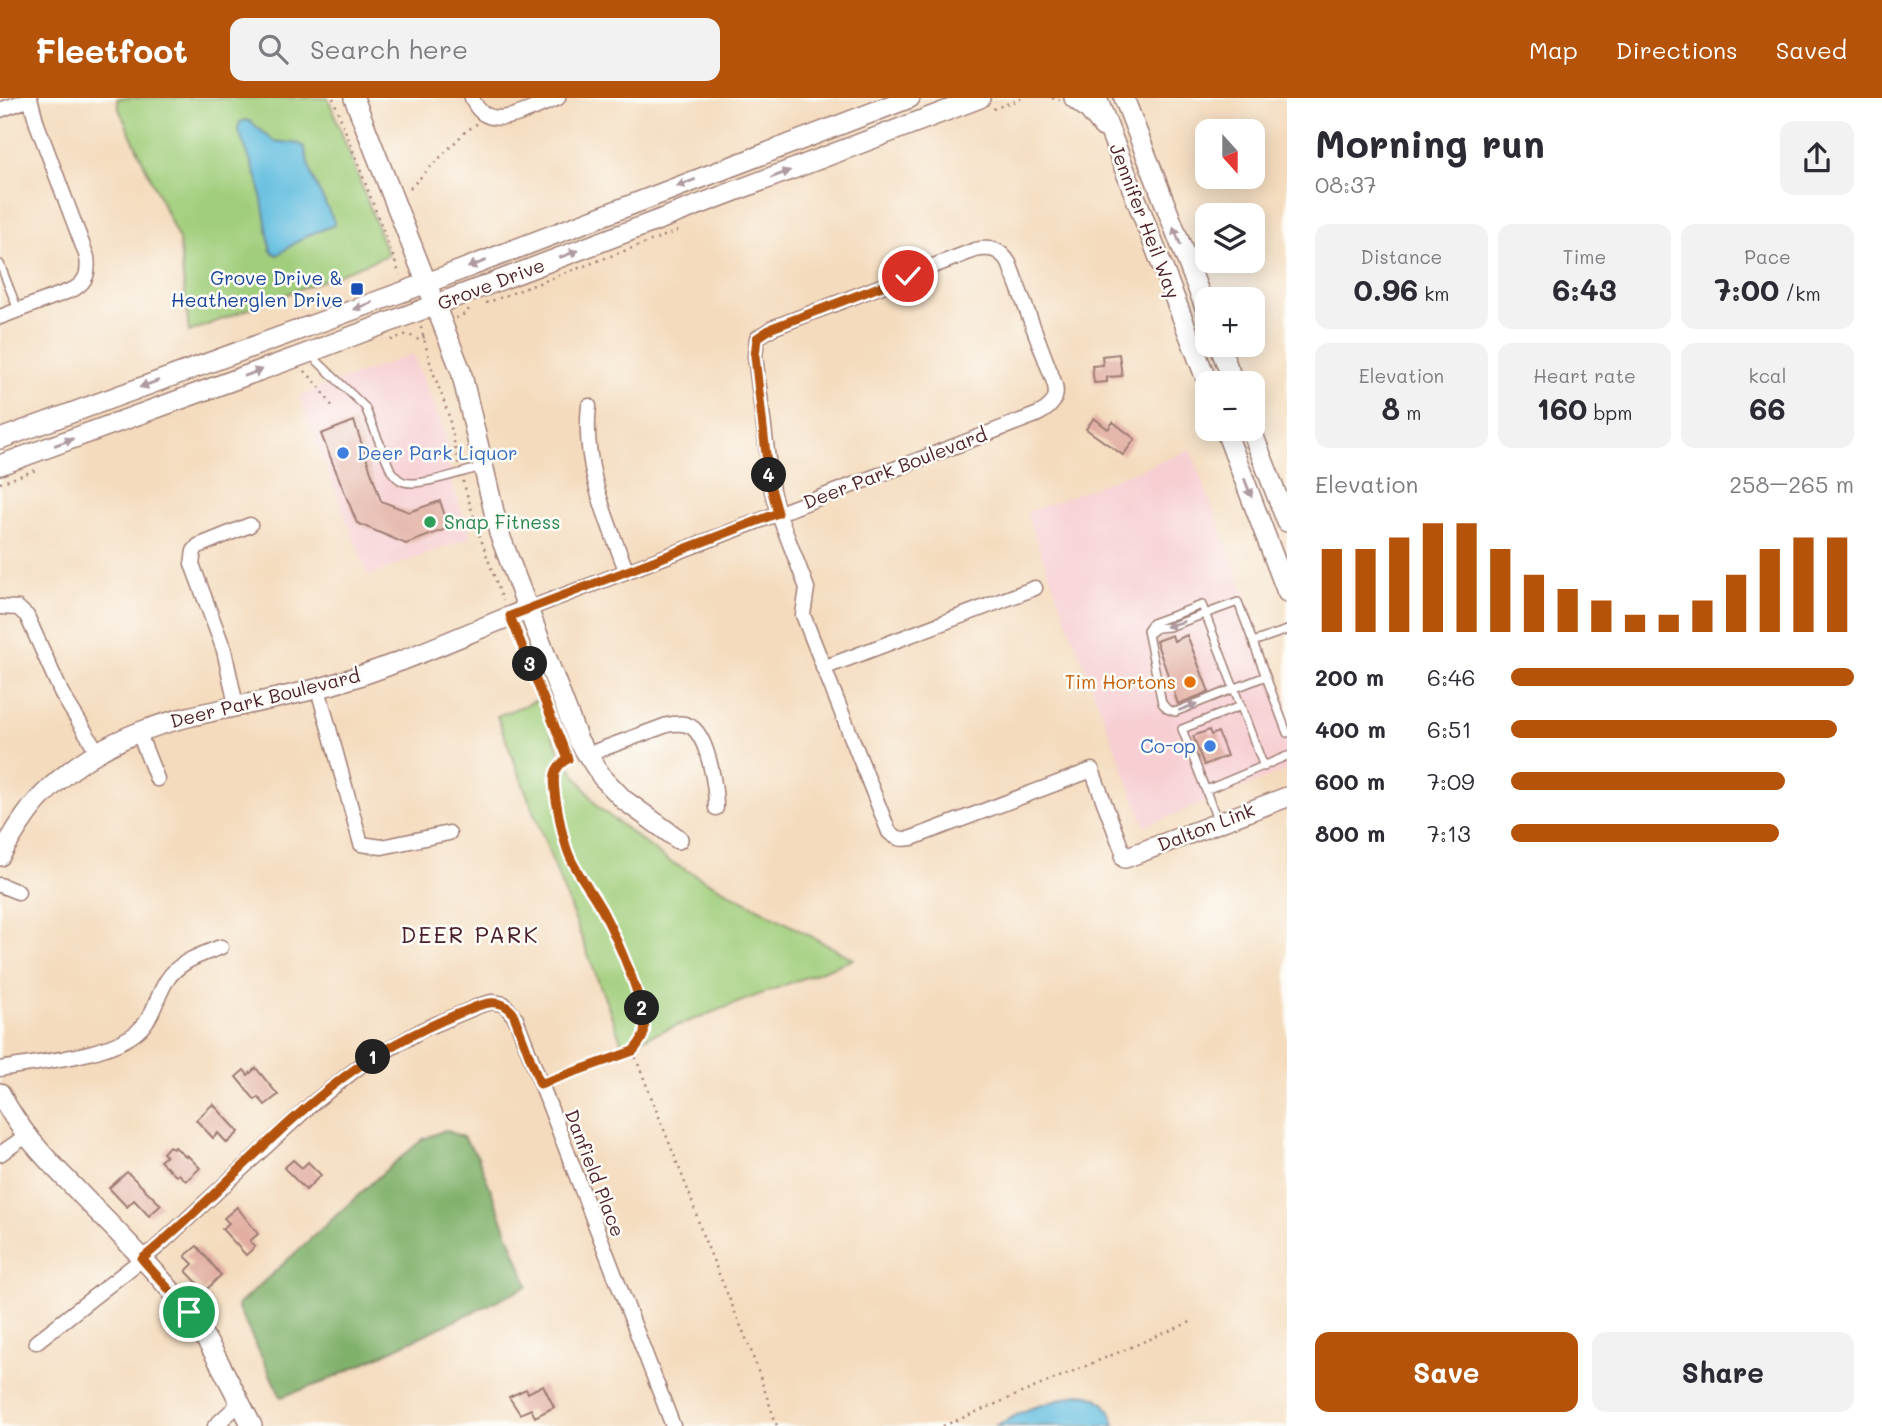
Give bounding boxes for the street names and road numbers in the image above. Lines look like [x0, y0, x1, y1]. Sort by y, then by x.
street label: Jennifer Heil Way [1104, 140, 1187, 302]
street label: Grove Drive [434, 252, 548, 315]
street label: Deer Park Boulevard [799, 421, 990, 514]
street label: Deer Park Boulevard [167, 662, 362, 733]
street label: Dalton Link [1154, 797, 1258, 857]
street label: Danfield Place [560, 1106, 631, 1240]

